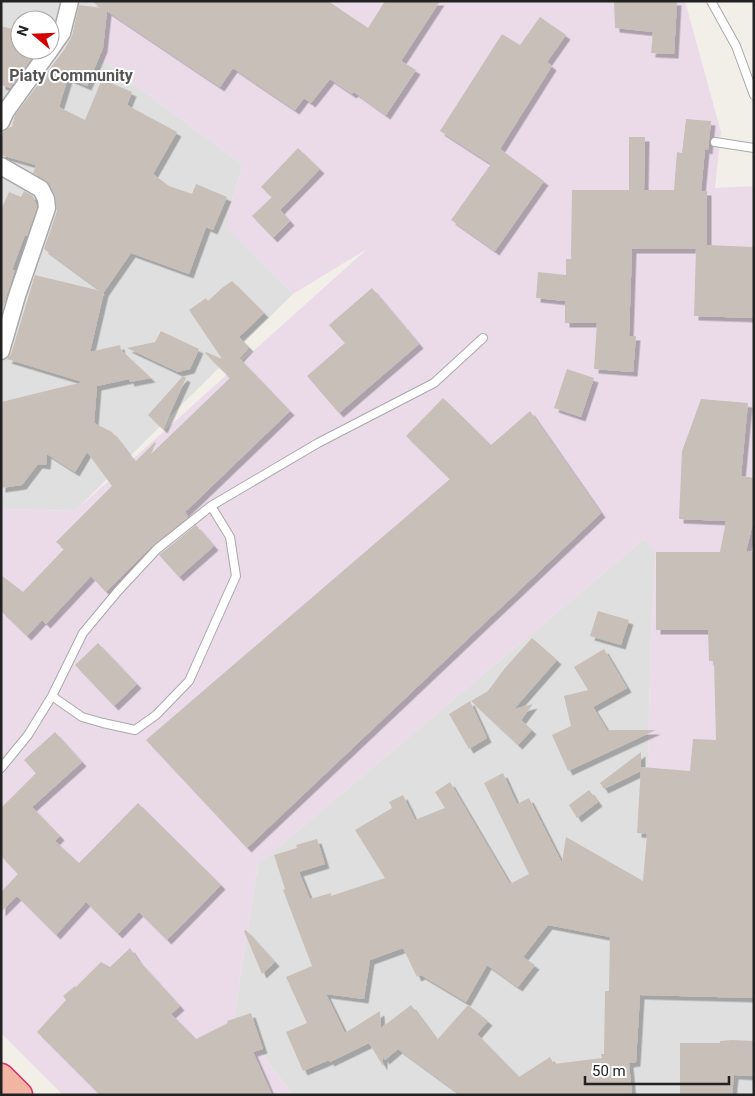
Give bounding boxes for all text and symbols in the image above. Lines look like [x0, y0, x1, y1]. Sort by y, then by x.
north arrow [10, 10, 60, 60]
text: N [14, 23, 32, 38]
district label: Piaty Community [9, 66, 134, 85]
scale bar [585, 1054, 729, 1086]
text: 50 m [592, 1062, 626, 1080]

